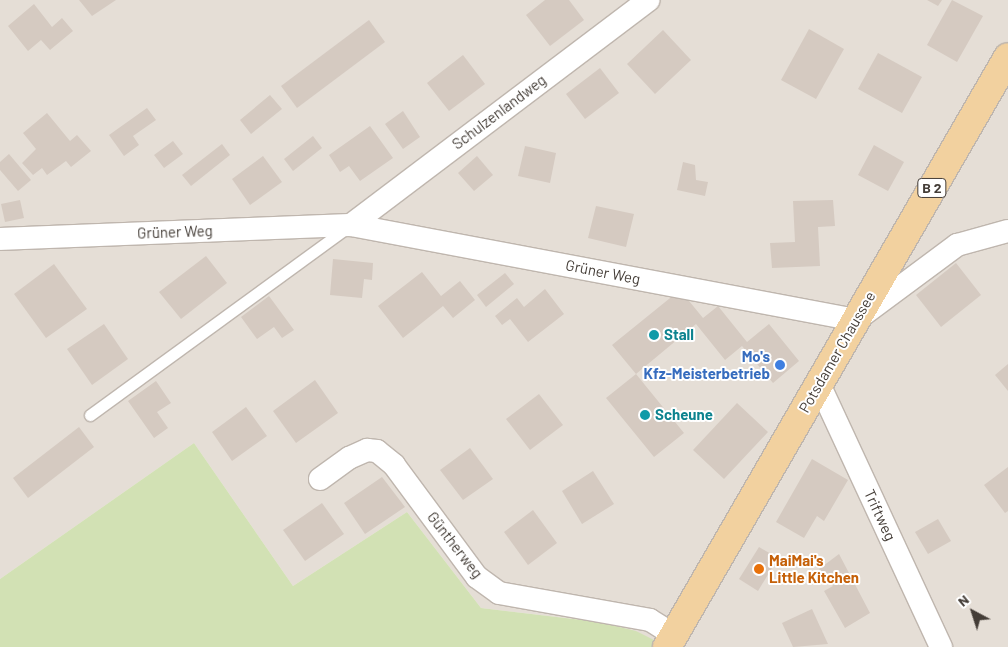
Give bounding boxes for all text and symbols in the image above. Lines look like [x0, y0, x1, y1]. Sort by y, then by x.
street label: Schulzenlandweg [449, 71, 549, 153]
road number: B 2 [917, 177, 947, 200]
street label: Grüner Weg [137, 222, 213, 242]
street label: Grüner Weg [564, 256, 642, 288]
street label: Potsdamer Chaussee [795, 288, 879, 416]
place label: Stall [664, 326, 694, 344]
marker: Stall [648, 329, 660, 341]
place label: Mo's Kfz-Meisterbetrieb [644, 347, 770, 382]
marker: Mo's Kfz-Meisterbetrieb [774, 359, 786, 371]
place label: Scheune [655, 406, 713, 424]
marker: Scheune [639, 409, 651, 421]
street label: Triftweg [860, 487, 900, 543]
street label: Güntherweg [424, 508, 486, 582]
place label: MaiMai's Little Kitchen [769, 551, 859, 586]
marker: MaiMai's Little Kitchen [753, 563, 765, 575]
north arrow [948, 587, 998, 637]
text: N [954, 591, 972, 610]

